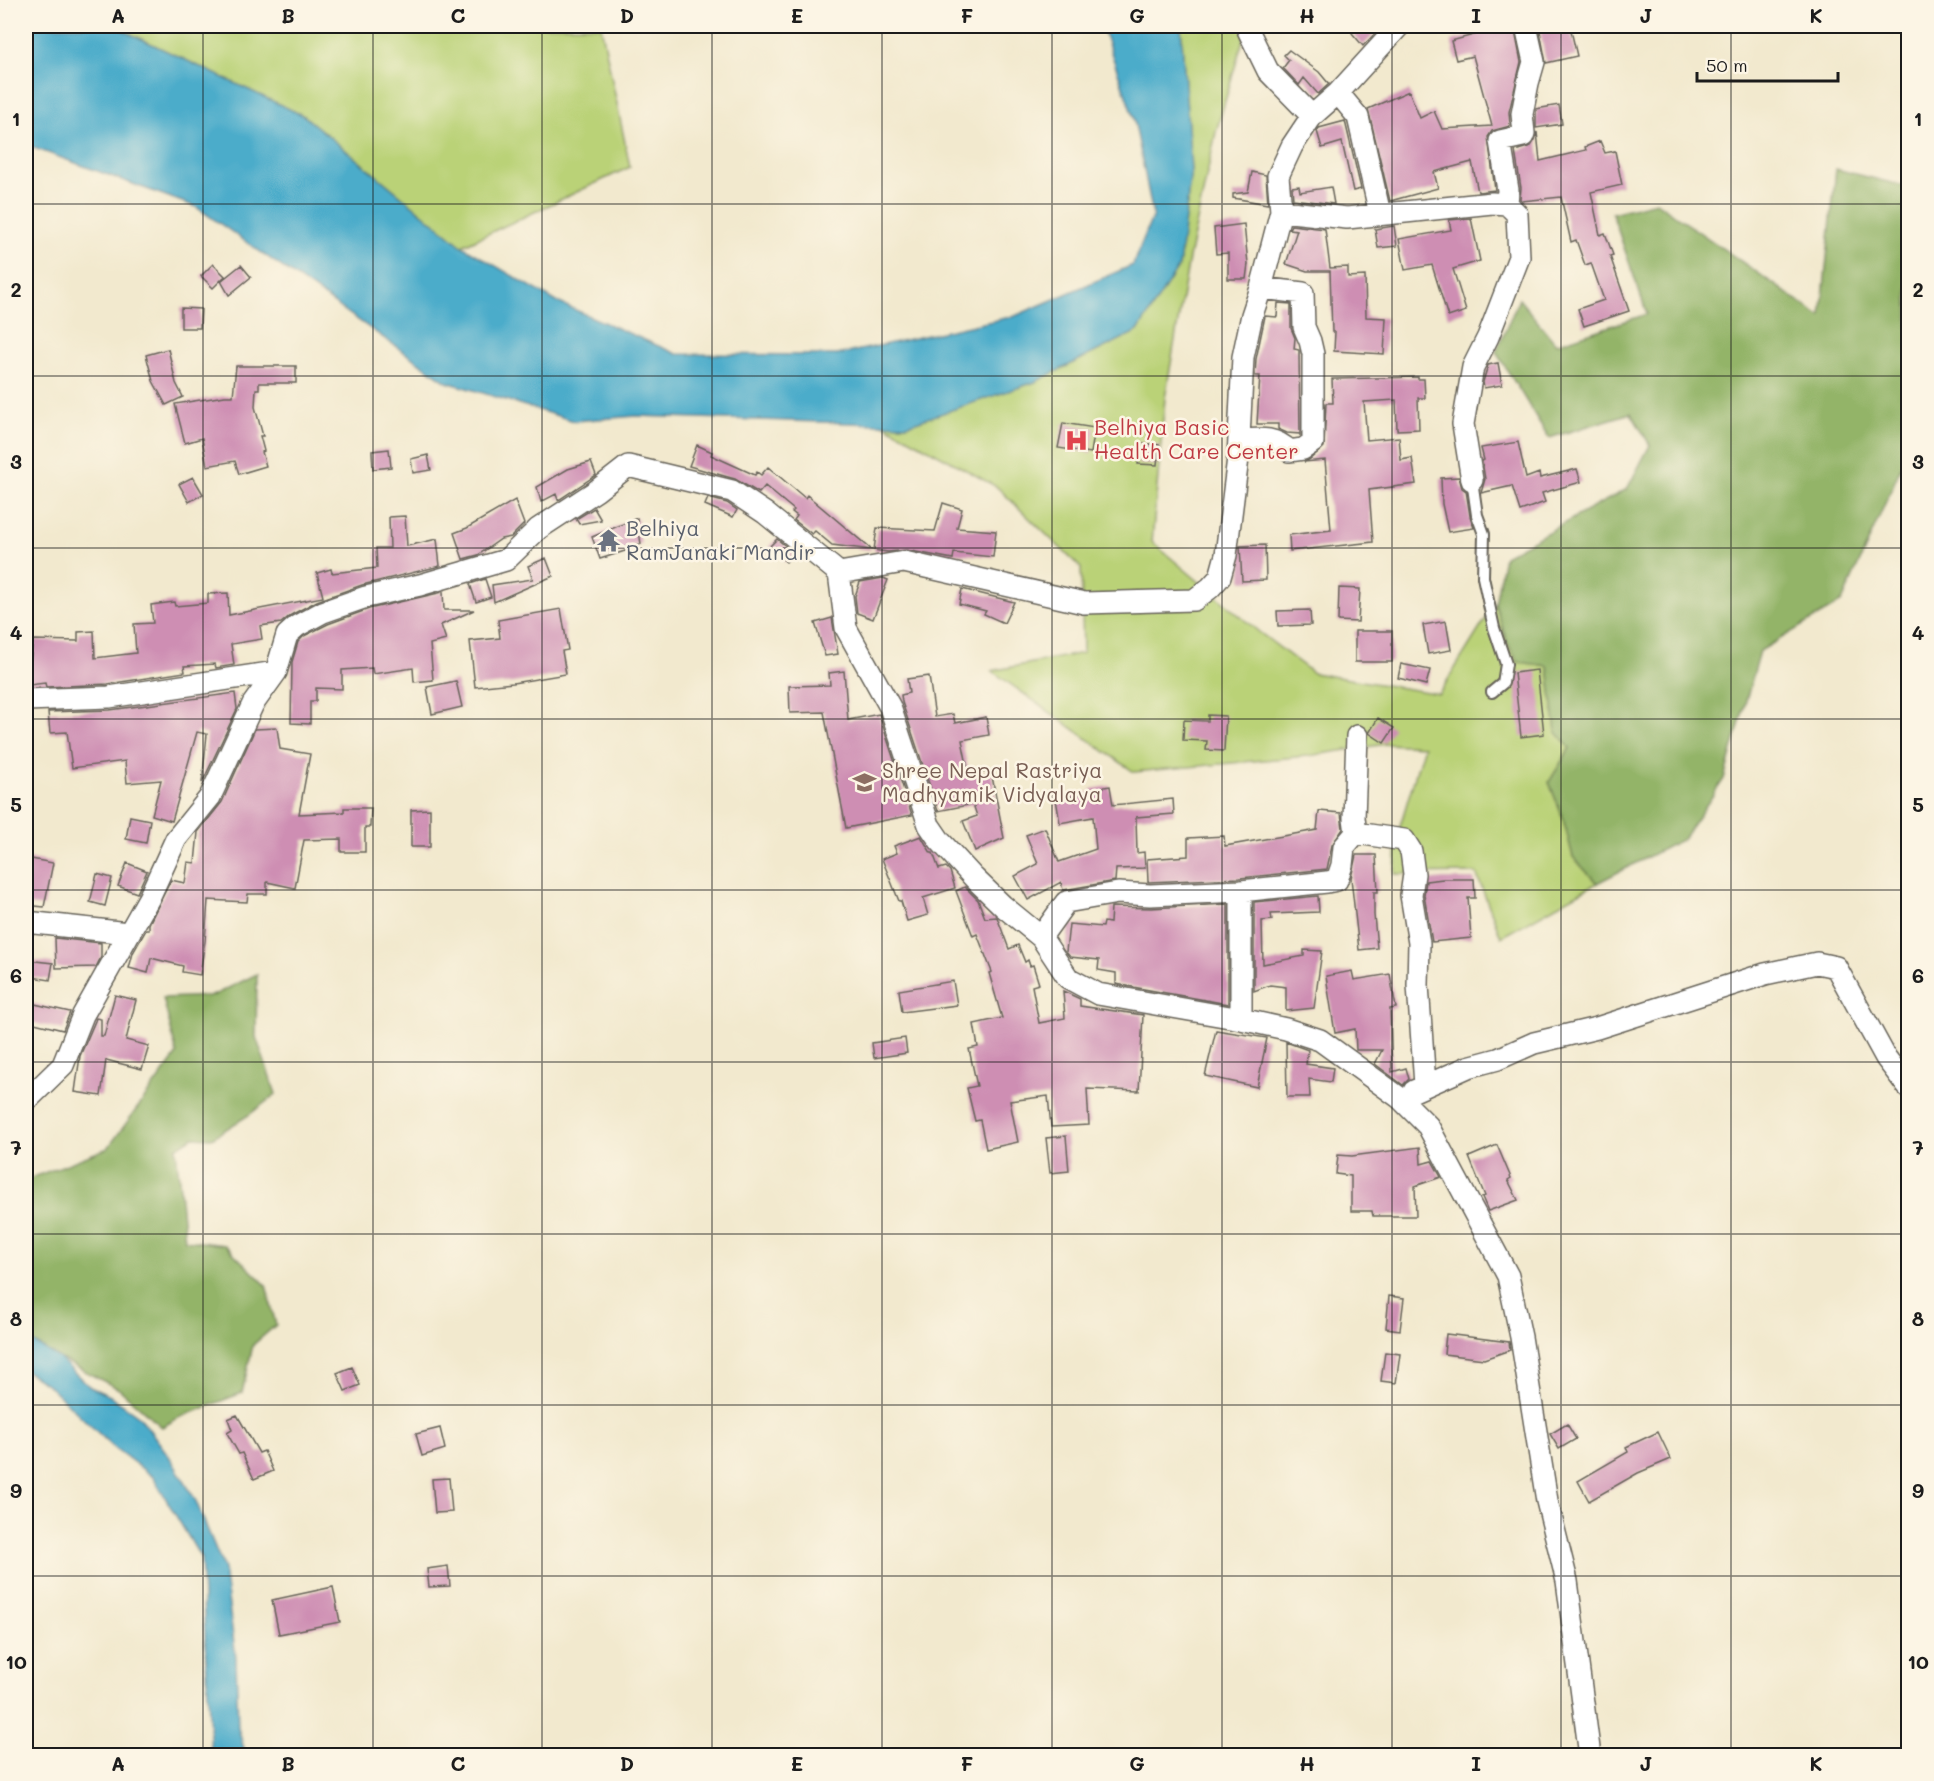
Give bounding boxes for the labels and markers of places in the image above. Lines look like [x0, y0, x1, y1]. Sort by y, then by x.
place label: Belhiya Basic Health Care Center [1094, 413, 1299, 464]
hospital icon: Belhiya Basic Health Care Center [1063, 427, 1089, 453]
place label: Belhiya RamJanaki Mandir [626, 514, 815, 565]
temple icon: Belhiya RamJanaki Mandir [595, 528, 621, 554]
place label: Shree Nepal Rastriya Madhyamik Vidyalaya [882, 756, 1102, 807]
school or university icon: Shree Nepal Rastriya Madhyamik Vidyalaya [851, 770, 877, 796]

